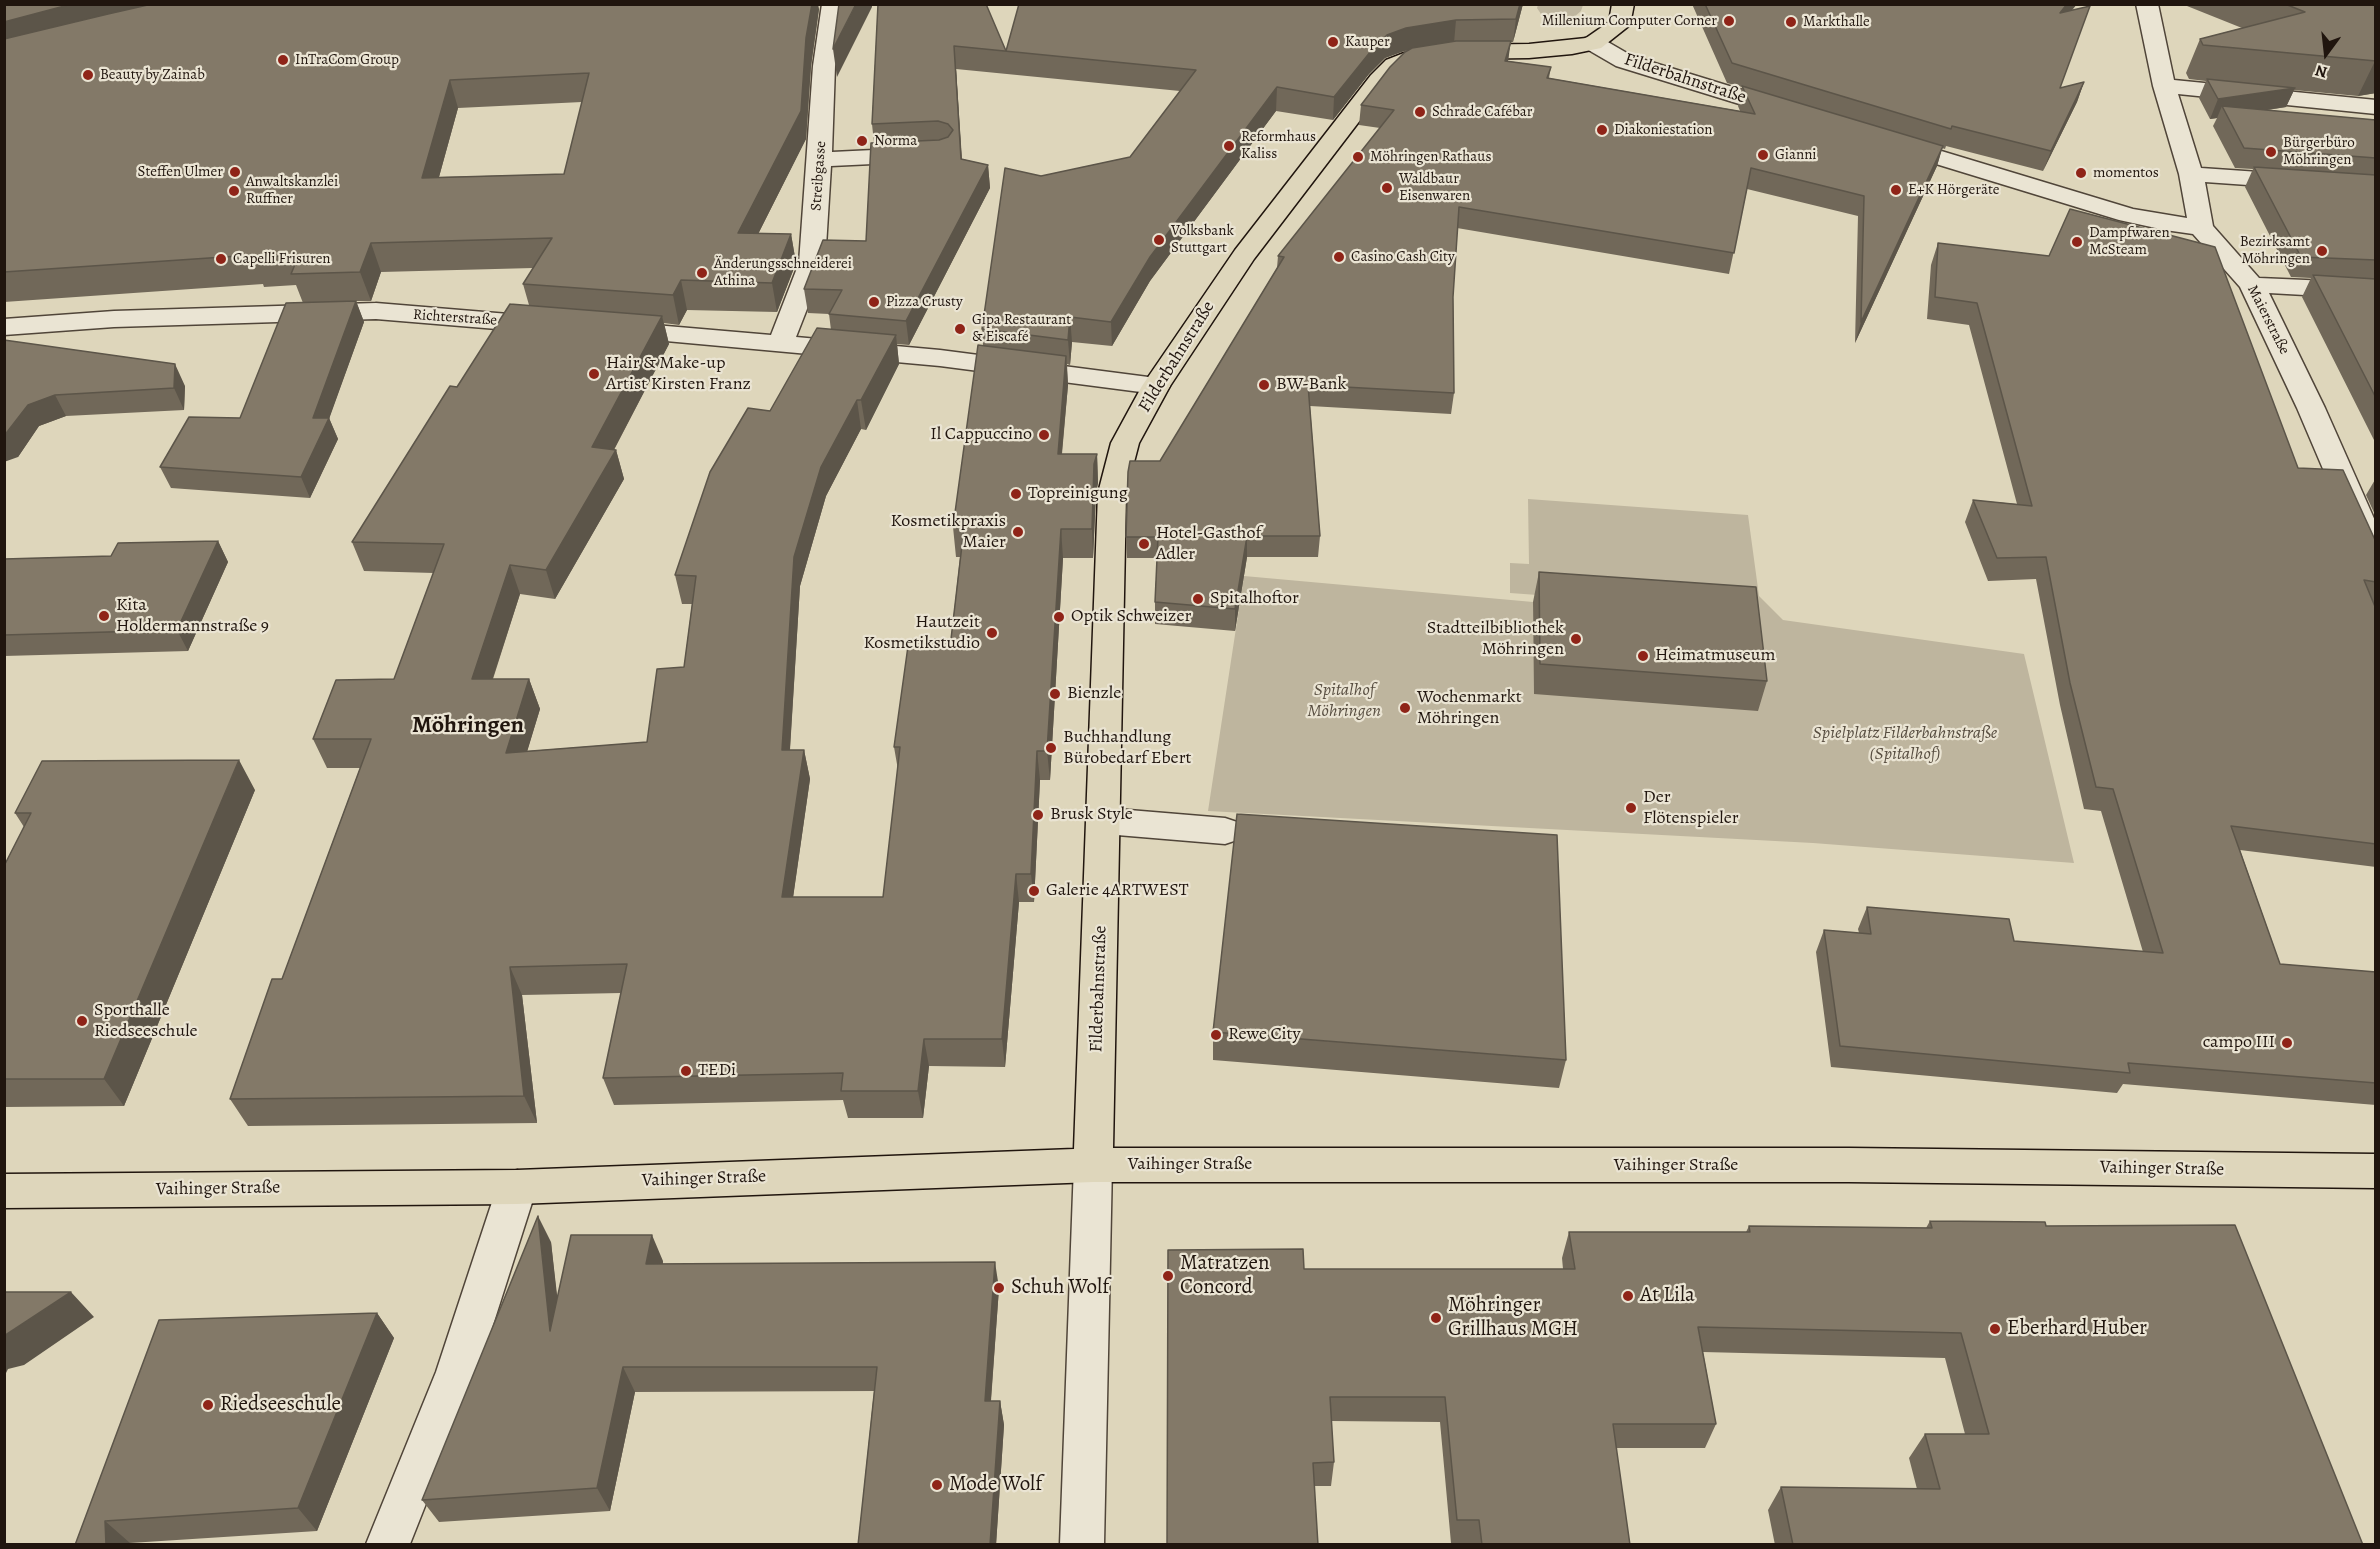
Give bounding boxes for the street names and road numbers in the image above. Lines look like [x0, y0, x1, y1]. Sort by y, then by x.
street label: Filderbahnstraße [1621, 49, 1749, 109]
street label: Streibgasse [808, 140, 830, 212]
street label: Maierstraße [2243, 282, 2293, 358]
street label: Filderbahnstraße [1134, 297, 1220, 417]
street label: Richterstraße [412, 306, 498, 330]
street label: Filderbahnstraße [1086, 925, 1112, 1053]
street label: Vaihinger Straße [1128, 1154, 1252, 1176]
street label: Vaihinger Straße [1614, 1155, 1738, 1177]
street label: Vaihinger Straße [2100, 1157, 2224, 1181]
street label: Vaihinger Straße [641, 1166, 767, 1192]
street label: Vaihinger Straße [156, 1177, 280, 1201]

